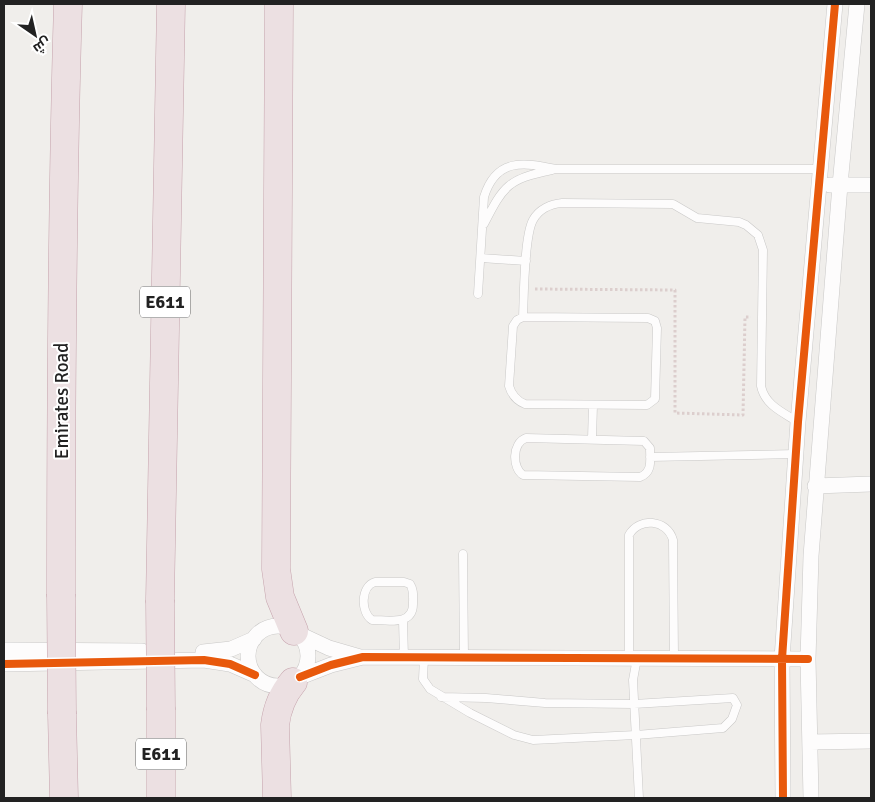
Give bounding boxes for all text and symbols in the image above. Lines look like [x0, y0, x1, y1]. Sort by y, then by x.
north arrow [10, 10, 60, 60]
text: ش [30, 33, 54, 57]
road number: E611 [140, 286, 190, 318]
street label: Emirates Road [50, 343, 74, 459]
road number: E611 [136, 739, 186, 770]

